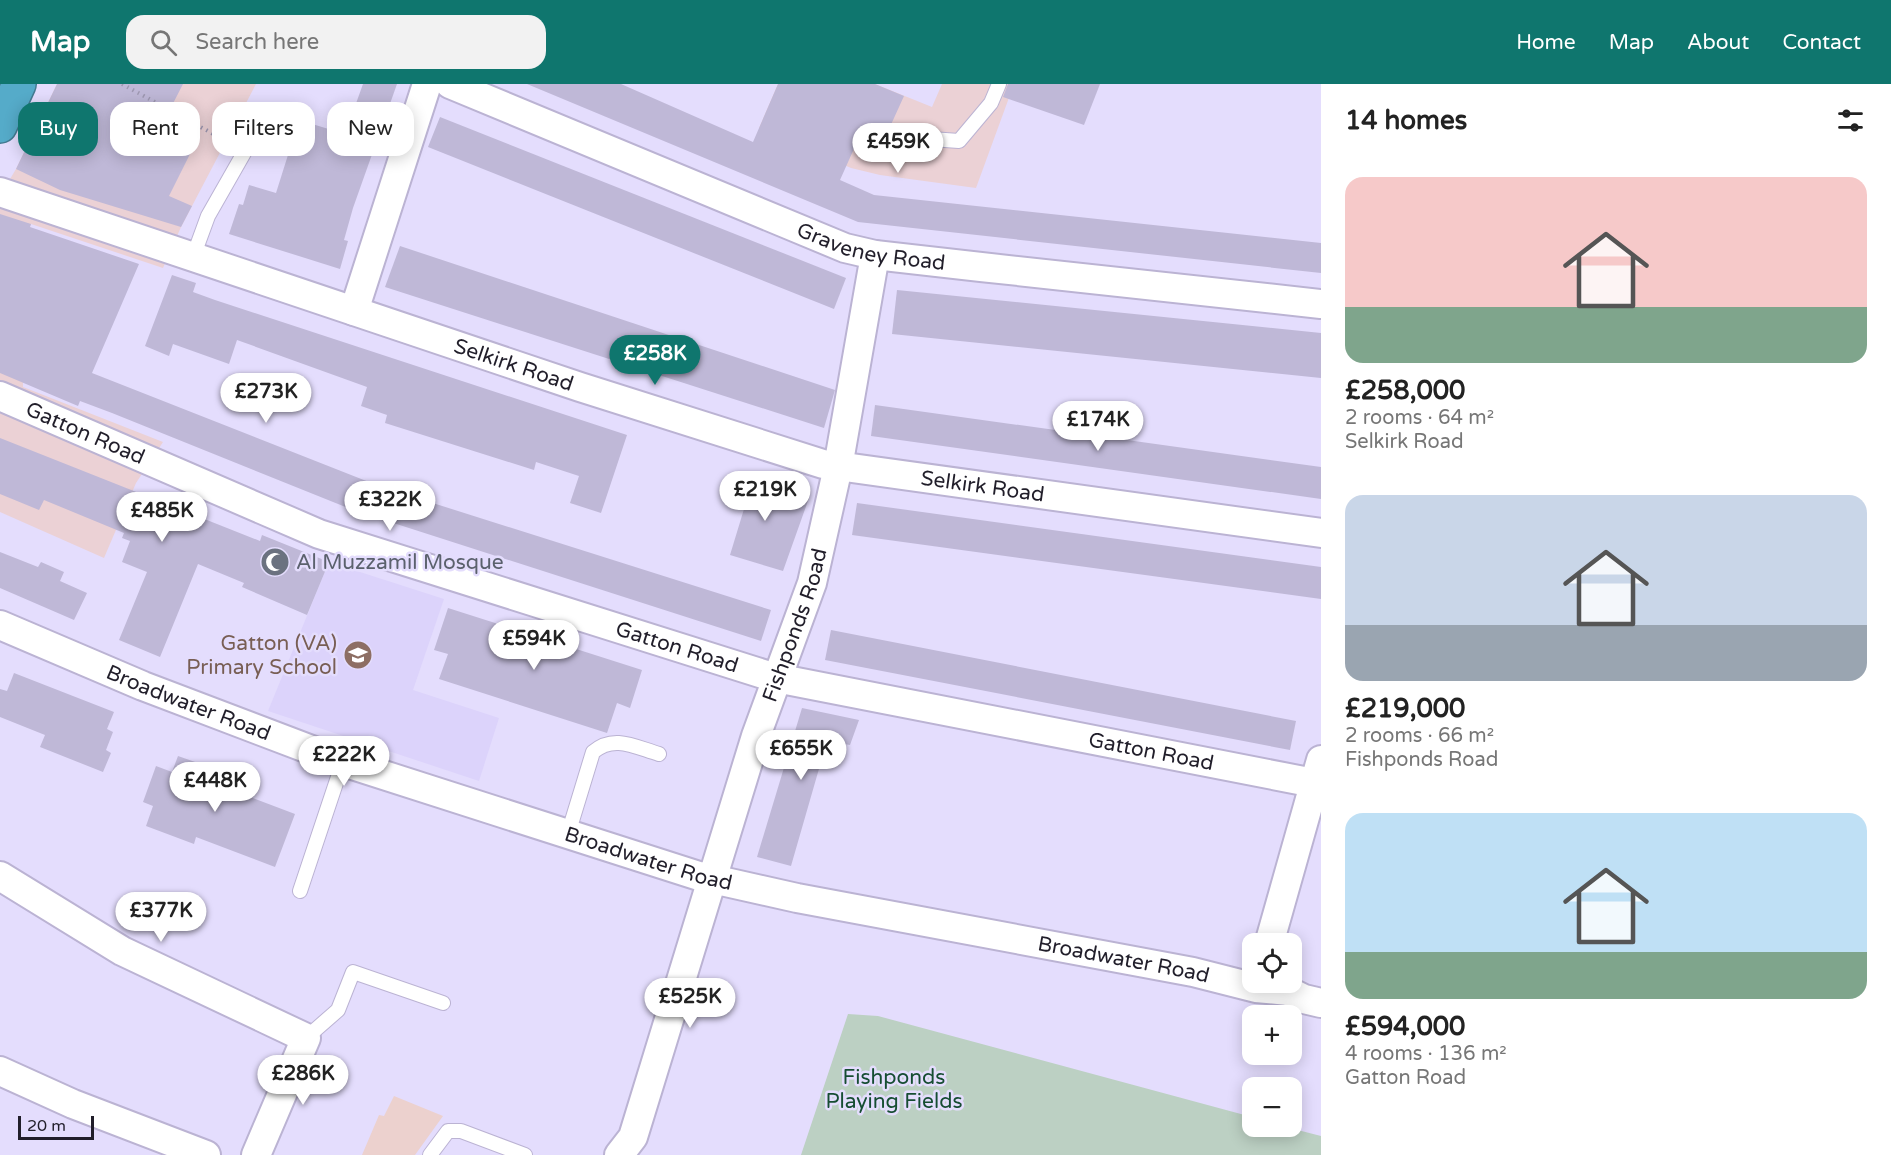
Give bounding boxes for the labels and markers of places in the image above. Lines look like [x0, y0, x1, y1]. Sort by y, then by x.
pin: £459K [856, 123, 940, 174]
pin: £258K [613, 335, 697, 386]
pin: £273K [224, 373, 308, 424]
pin: £174K [1056, 401, 1140, 452]
pin: £219K [723, 471, 807, 522]
pin: £322K [348, 481, 432, 532]
pin: £485K [120, 492, 204, 543]
mosque icon: Al Muzzamil Mosque [259, 546, 291, 578]
place label: Al Muzzamil Mosque [296, 550, 504, 575]
pin: £594K [492, 620, 576, 671]
place label: Gatton (VA) Primary School [186, 631, 337, 680]
school or university icon: Gatton (VA) Primary School [342, 639, 374, 671]
pin: £655K [759, 730, 843, 781]
pin: £222K [302, 736, 386, 787]
pin: £448K [173, 762, 257, 813]
pin: £377K [119, 892, 203, 943]
pin: £525K [648, 978, 732, 1029]
pin: £286K [261, 1055, 345, 1106]

